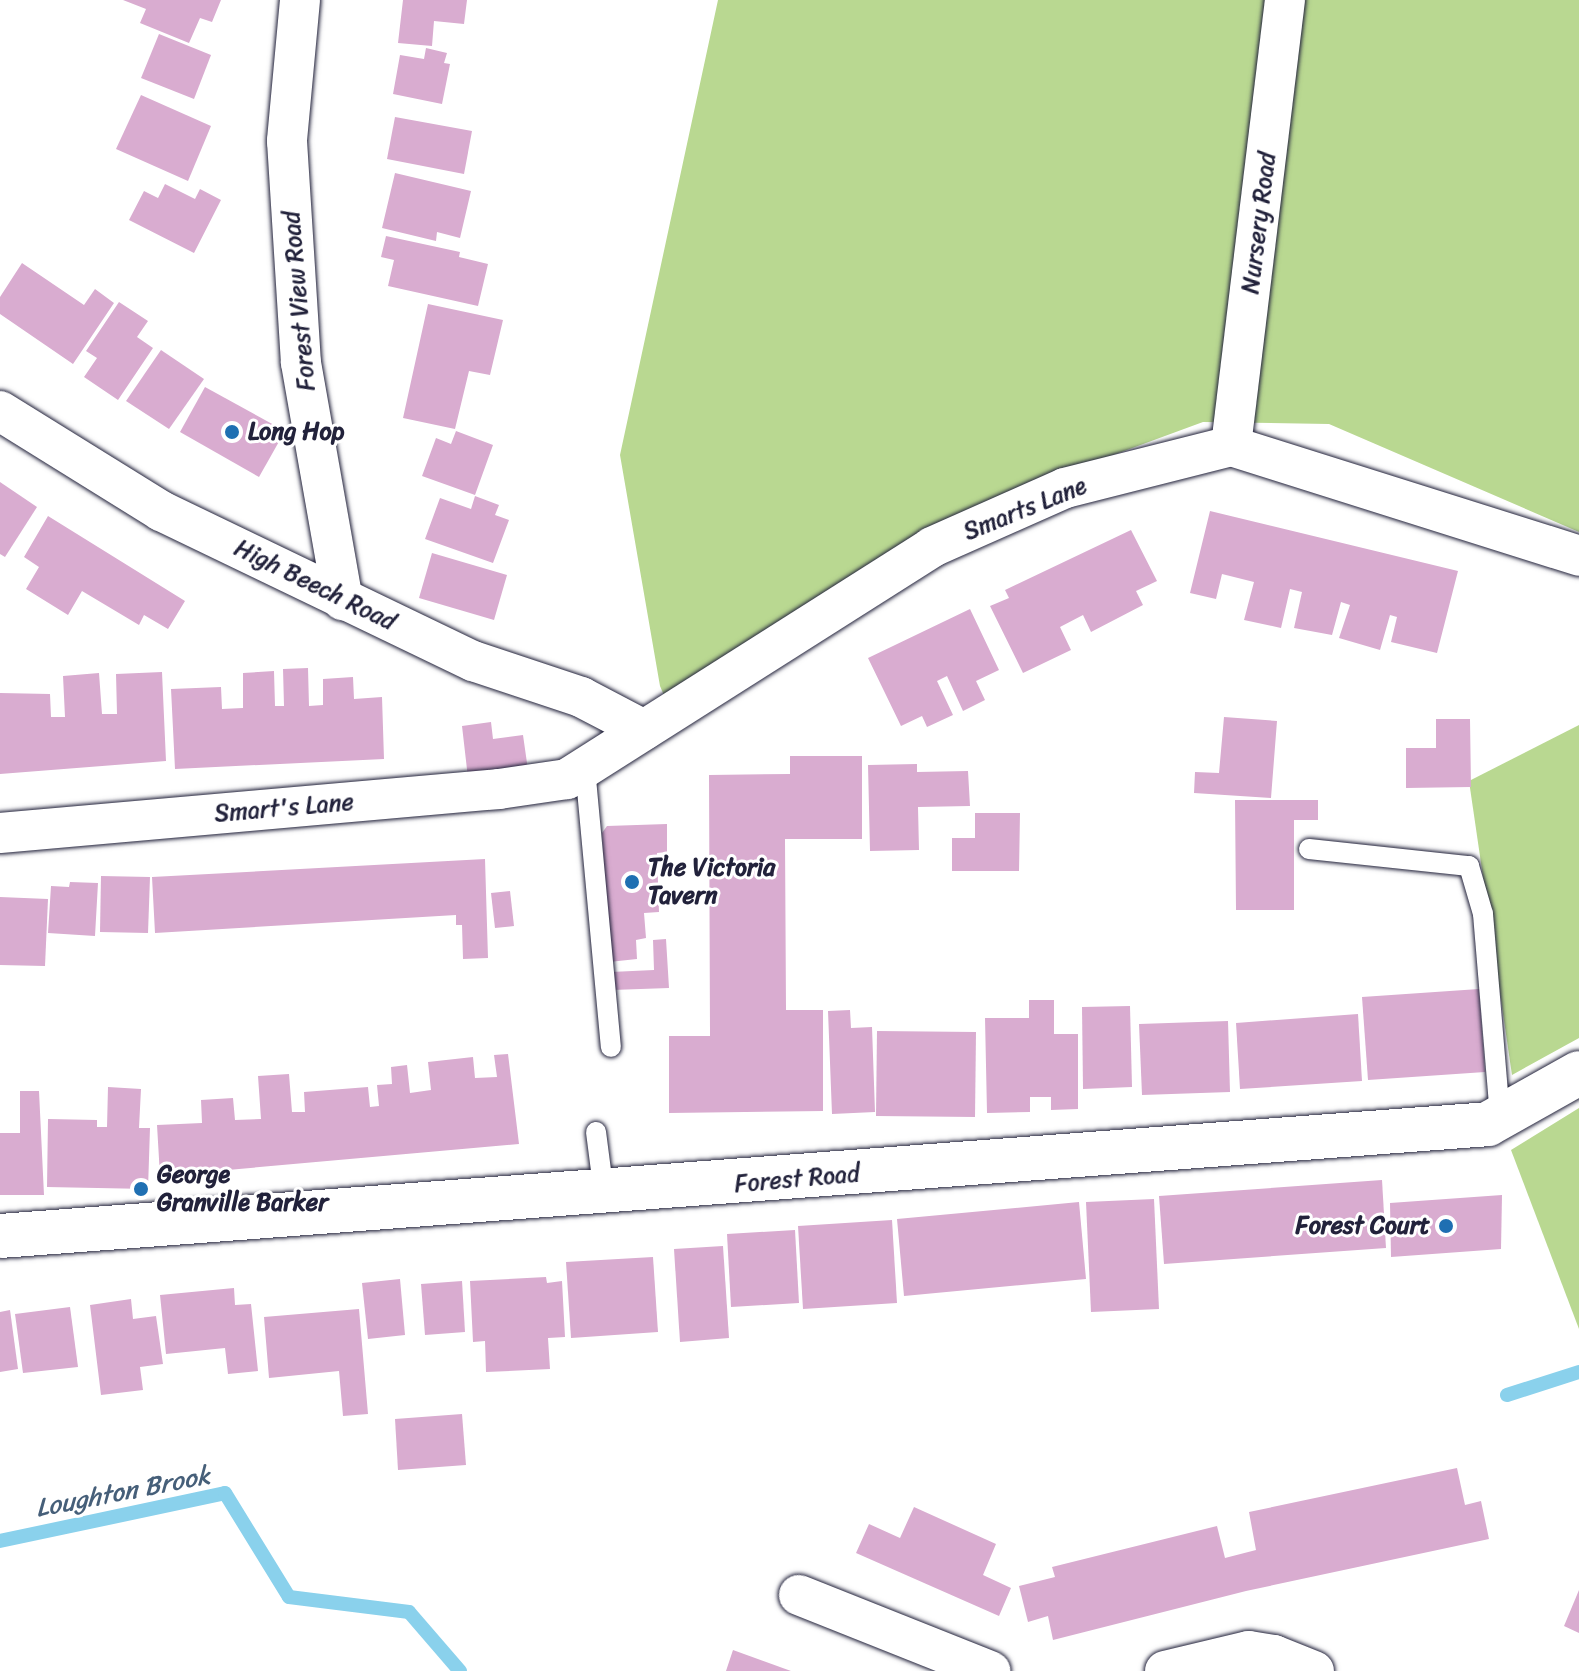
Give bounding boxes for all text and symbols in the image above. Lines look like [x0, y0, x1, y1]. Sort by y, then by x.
street label: Nursery Road [1236, 150, 1282, 296]
street label: Forest View Road [277, 209, 321, 393]
place label: Long Hop [248, 418, 344, 446]
marker: Long Hop [223, 423, 241, 441]
street label: Smarts Lane [959, 471, 1091, 547]
street label: High Beech Road [229, 533, 401, 637]
street label: Smart's Lane [213, 788, 355, 828]
place label: The Victoria Tavern [648, 854, 777, 910]
marker: The Victoria Tavern [623, 873, 641, 891]
street label: Forest Road [733, 1159, 861, 1199]
place label: George Granville Barker [157, 1161, 328, 1217]
marker: George Granville Barker [132, 1180, 150, 1198]
place label: Forest Court [1295, 1212, 1430, 1240]
marker: Forest Court [1437, 1217, 1455, 1235]
water label: Loughton Brook [33, 1460, 213, 1524]

